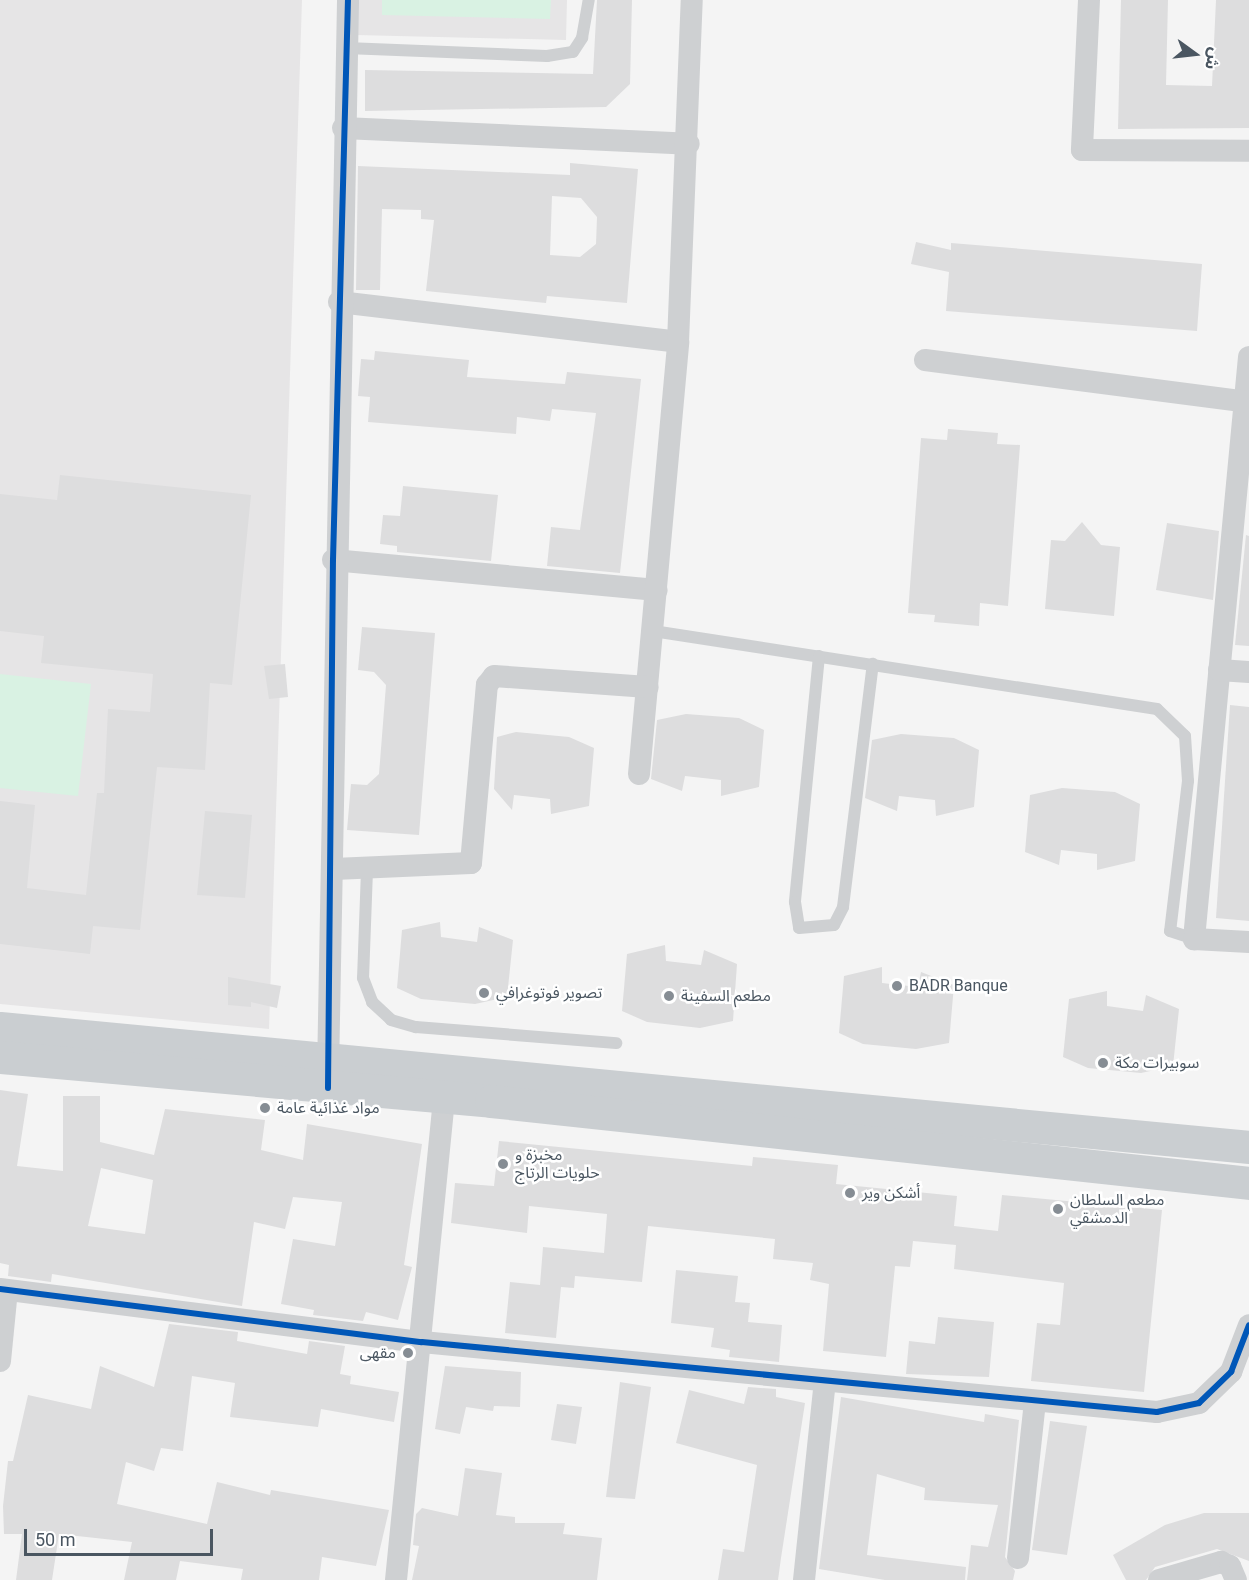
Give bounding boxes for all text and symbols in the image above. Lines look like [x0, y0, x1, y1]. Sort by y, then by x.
north arrow [1165, 24, 1225, 84]
text: ش [1201, 46, 1225, 72]
place label: BADR Banque [909, 976, 1008, 996]
marker: BADR Banque [890, 979, 904, 993]
place label: تصوير فوتوغرافي [496, 983, 602, 1003]
marker: تصوير فوتوغرافي [477, 986, 491, 1000]
place label: مطعم السفينة [681, 986, 771, 1006]
marker: مطعم السفينة [662, 989, 676, 1003]
place label: سوبيرات مكة [1115, 1053, 1199, 1073]
marker: سوبيرات مكة [1096, 1056, 1110, 1070]
place label: مواد غذائية عامة [277, 1098, 380, 1118]
marker: مواد غذائية عامة [258, 1101, 272, 1115]
place label: مخبزة و حلويات الرتاج [515, 1145, 600, 1183]
marker: مخبزة و حلويات الرتاج [496, 1157, 510, 1171]
place label: أشكن وير [862, 1183, 920, 1203]
marker: أشكن وير [843, 1186, 857, 1200]
place label: مطعم السلطان الدمشقي [1070, 1190, 1164, 1228]
marker: مطعم السلطان الدمشقي [1051, 1202, 1065, 1216]
place label: مقهى [360, 1343, 396, 1363]
marker: مقهى [401, 1346, 415, 1360]
scale bar [27, 1517, 216, 1555]
text: 50 m [35, 1529, 75, 1550]

